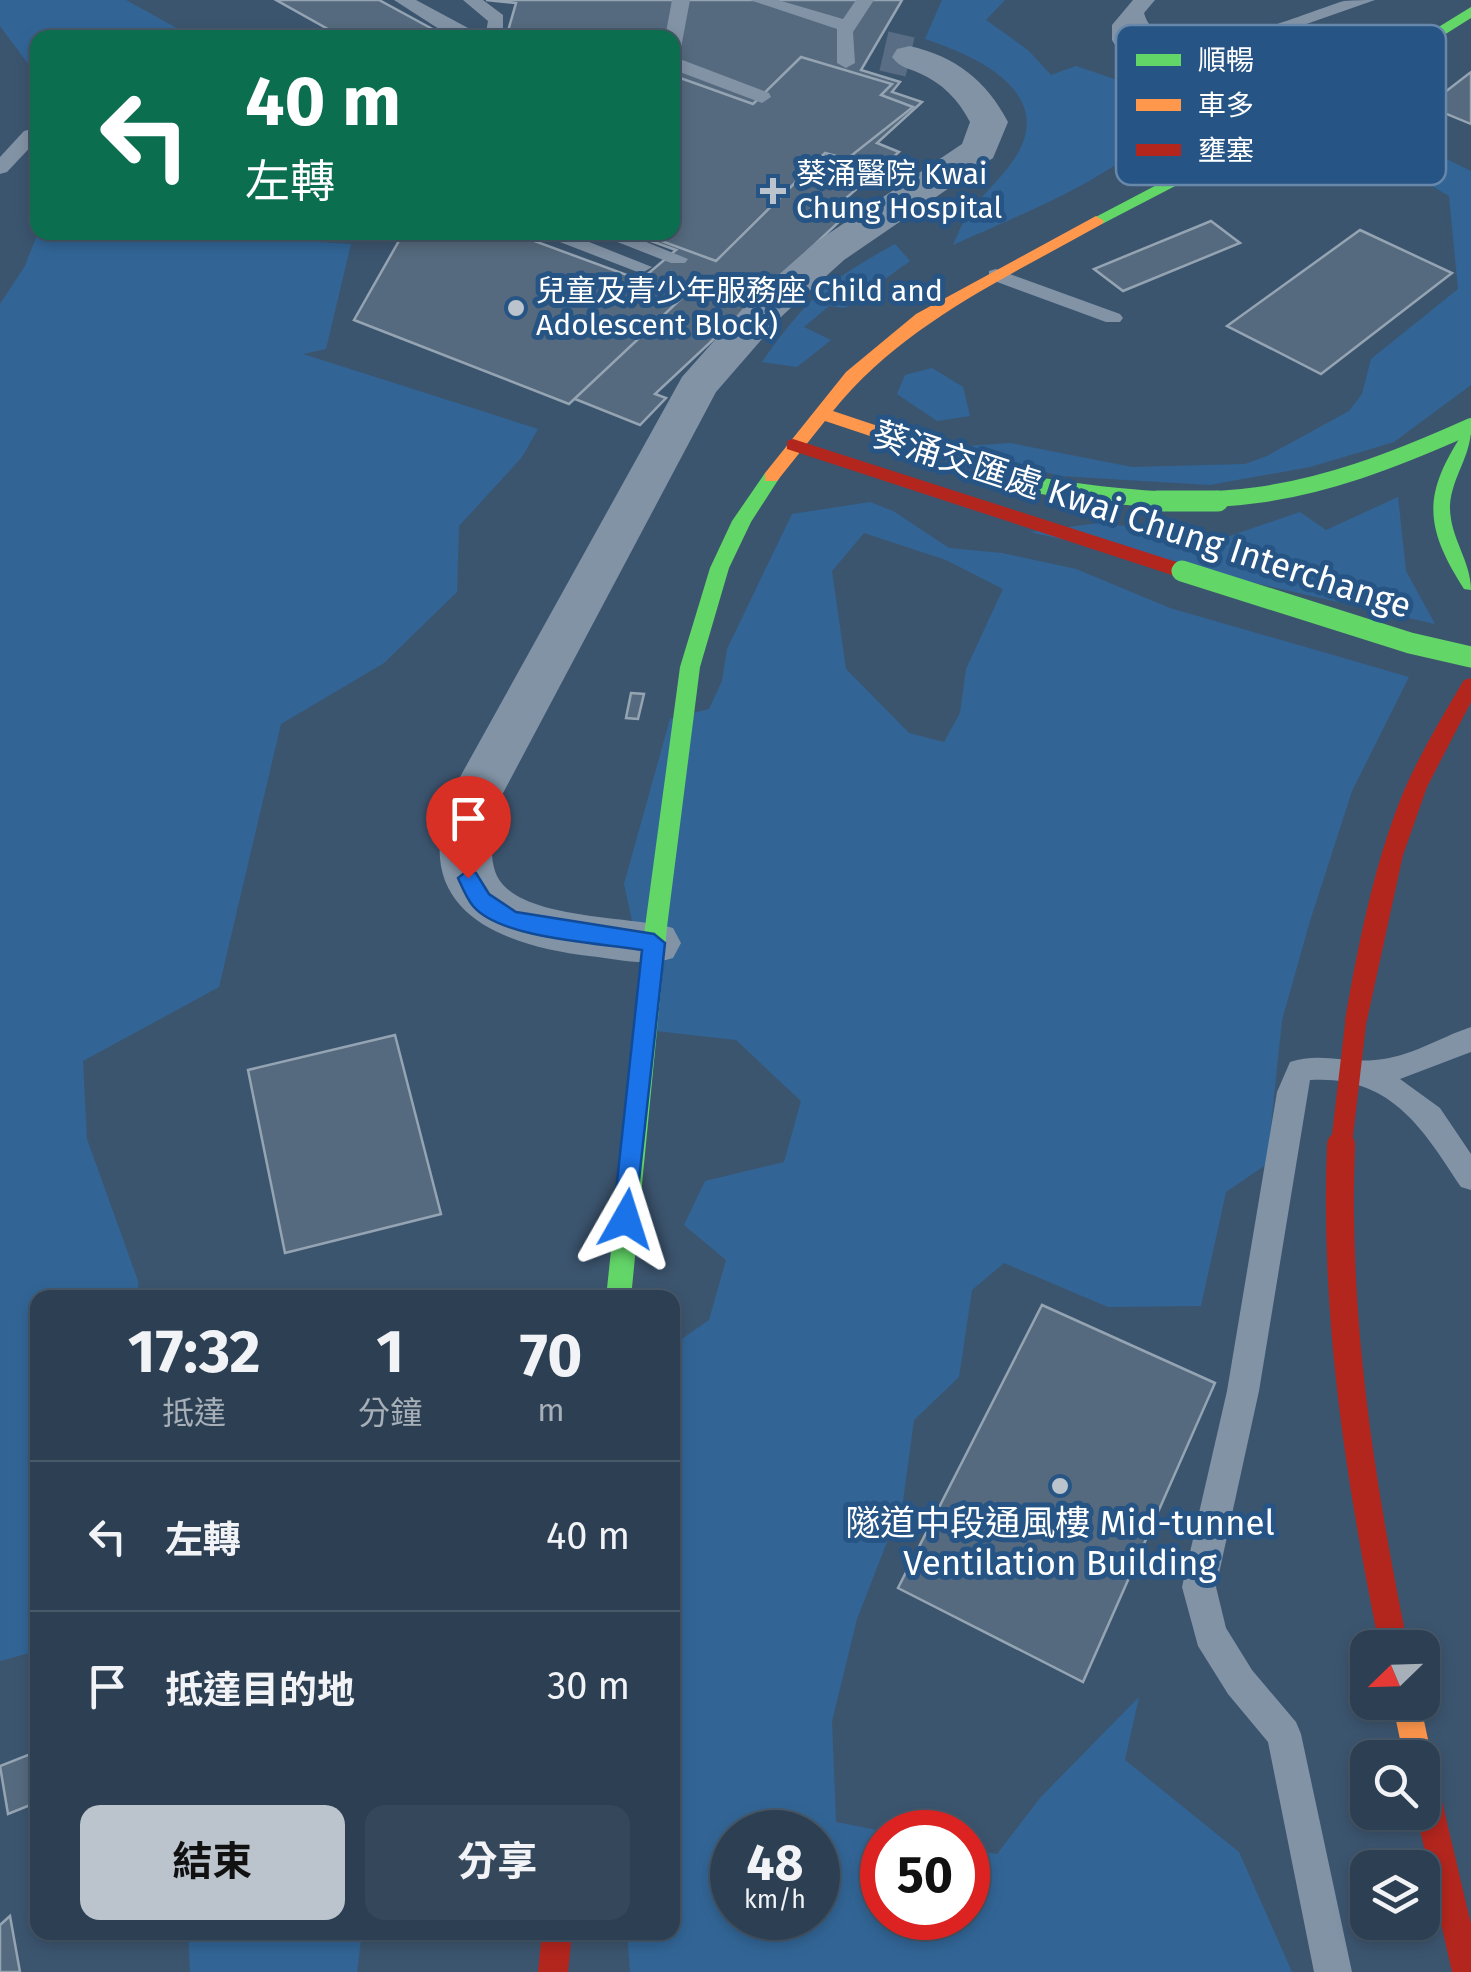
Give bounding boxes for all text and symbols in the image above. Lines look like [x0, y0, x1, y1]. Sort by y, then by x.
legend [1116, 25, 1446, 185]
text: 順暢 [1198, 44, 1254, 77]
text: 40 m [245, 60, 401, 144]
icon: left [80, 70, 210, 200]
text: 車多 [1198, 89, 1254, 122]
text: 壅塞 [1198, 134, 1254, 167]
text: 左轉 [245, 155, 335, 209]
place label: 葵涌醫院 Kwai Chung Hospital [796, 156, 1003, 226]
marker: 葵涌醫院 Kwai Chung Hospital [760, 178, 786, 204]
place label: 兒童及青少年服務座 Child and Adolescent Block) [536, 273, 943, 343]
marker: 兒童及青少年服務座 Child and Adolescent Block) [505, 297, 527, 319]
street label: 葵涌交匯處 Kwai Chung Interchange [867, 413, 1417, 627]
pin [426, 776, 511, 879]
icon: arrive [441, 791, 496, 846]
position arrow [574, 1167, 678, 1271]
text: 17:32 [128, 1316, 261, 1388]
text: 1 [376, 1316, 404, 1388]
text: 70 [520, 1320, 582, 1392]
text: m [537, 1391, 565, 1429]
text: 抵達 [162, 1394, 226, 1432]
text: 分鐘 [358, 1394, 422, 1432]
marker: 隧道中段通風樓 Mid-tunnel Ventilation Building [1049, 1475, 1071, 1497]
place label: 隧道中段通風樓 Mid-tunnel Ventilation Building [845, 1502, 1275, 1584]
icon: left [80, 1509, 135, 1564]
text: 40 m [546, 1513, 630, 1559]
text: 左轉 [165, 1517, 241, 1563]
north arrow [1350, 1630, 1440, 1720]
map controls [1350, 1630, 1440, 1940]
icon: arrive [80, 1659, 135, 1714]
text: 30 m [547, 1663, 630, 1709]
text: 抵達目的地 [165, 1667, 355, 1713]
button: search [1350, 1740, 1440, 1830]
button: 結束 [80, 1805, 345, 1920]
button: 分享 [365, 1805, 630, 1920]
speed limit sign: 50 [860, 1810, 990, 1940]
text: 48 [746, 1833, 804, 1893]
button: layers [1350, 1850, 1440, 1940]
text: km/h [744, 1885, 806, 1915]

